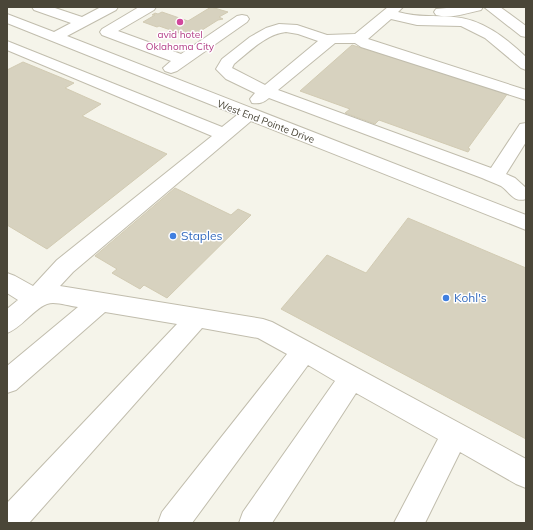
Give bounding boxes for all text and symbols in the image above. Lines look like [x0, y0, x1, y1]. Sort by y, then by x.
marker: avid hotel Oklahoma City [175, 17, 185, 27]
place label: avid hotel Oklahoma City [146, 28, 215, 53]
street label: West End Pointe Drive [215, 97, 316, 146]
place label: Staples [181, 228, 222, 243]
marker: Staples [168, 231, 178, 241]
place label: Kohl's [454, 290, 487, 305]
marker: Kohl's [441, 293, 451, 303]

